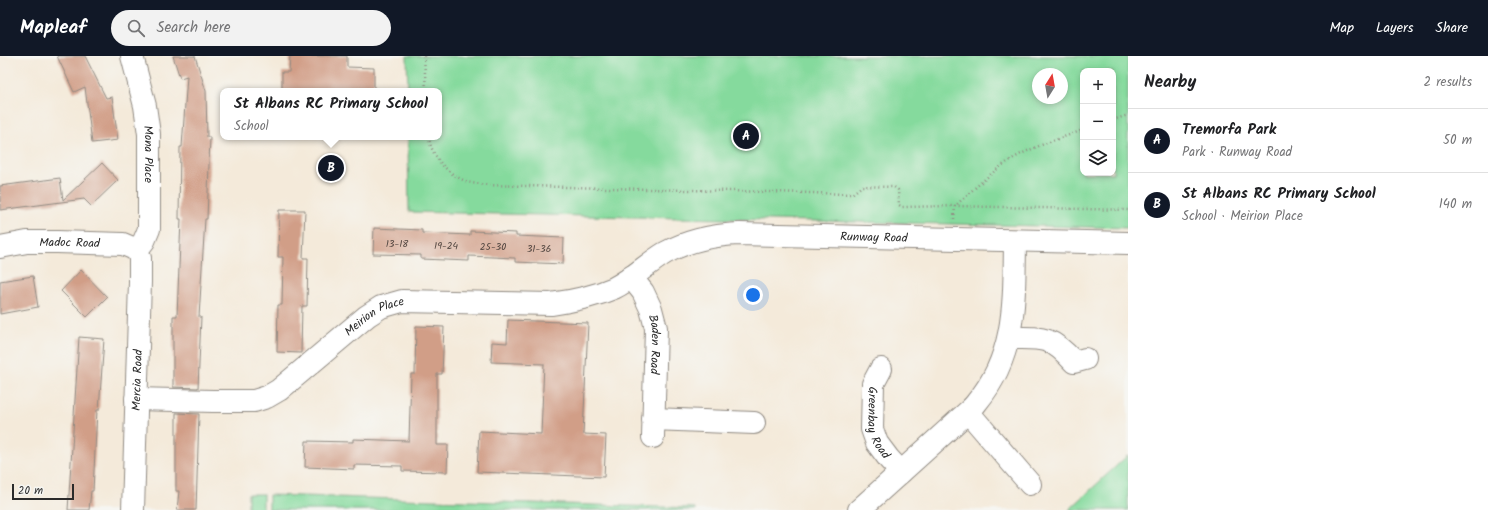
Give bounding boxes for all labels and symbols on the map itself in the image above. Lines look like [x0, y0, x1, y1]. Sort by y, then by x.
north arrow [1032, 68, 1068, 104]
pin: A [733, 121, 759, 151]
street label: Mona Place [138, 124, 158, 183]
pin: B [318, 153, 344, 183]
street label: Runway Road [840, 227, 909, 248]
street label: Madoc Road [39, 233, 101, 253]
house number: 13-18 [386, 236, 409, 252]
house number: 19-24 [434, 238, 458, 254]
house number: 25-30 [480, 239, 506, 255]
house number: 31-36 [527, 241, 551, 257]
your location [743, 285, 763, 305]
street label: Meirion Place [341, 292, 407, 341]
street label: Baden Road [643, 313, 665, 376]
street label: Mercia Road [127, 348, 148, 411]
street label: Greenbay Road [862, 386, 895, 464]
scale bar [12, 482, 74, 501]

